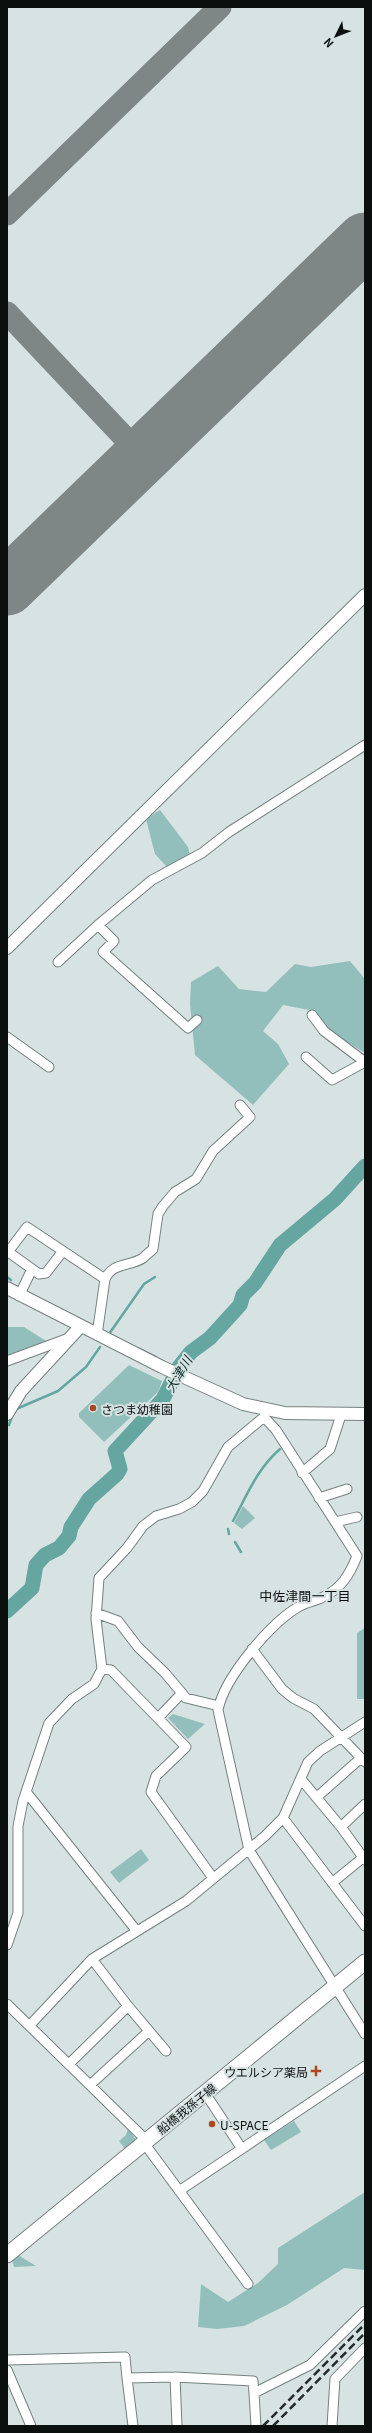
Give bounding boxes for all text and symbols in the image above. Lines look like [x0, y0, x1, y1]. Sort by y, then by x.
north arrow [316, 16, 356, 56]
text: N [319, 35, 337, 52]
water label: 大津川 [160, 1351, 197, 1396]
place label: さつま幼稚園 [101, 1400, 173, 1417]
marker: さつま幼稚園 [88, 1403, 98, 1413]
district label: 中佐津間一丁目 [259, 1586, 351, 1605]
place label: ウエルシア薬局 [224, 2063, 308, 2080]
marker: ウエルシア薬局 [311, 2066, 321, 2076]
street label: 船橋我孫子線 [153, 2079, 219, 2137]
place label: U-SPACE [220, 2116, 268, 2133]
marker: U-SPACE [207, 2119, 217, 2129]

